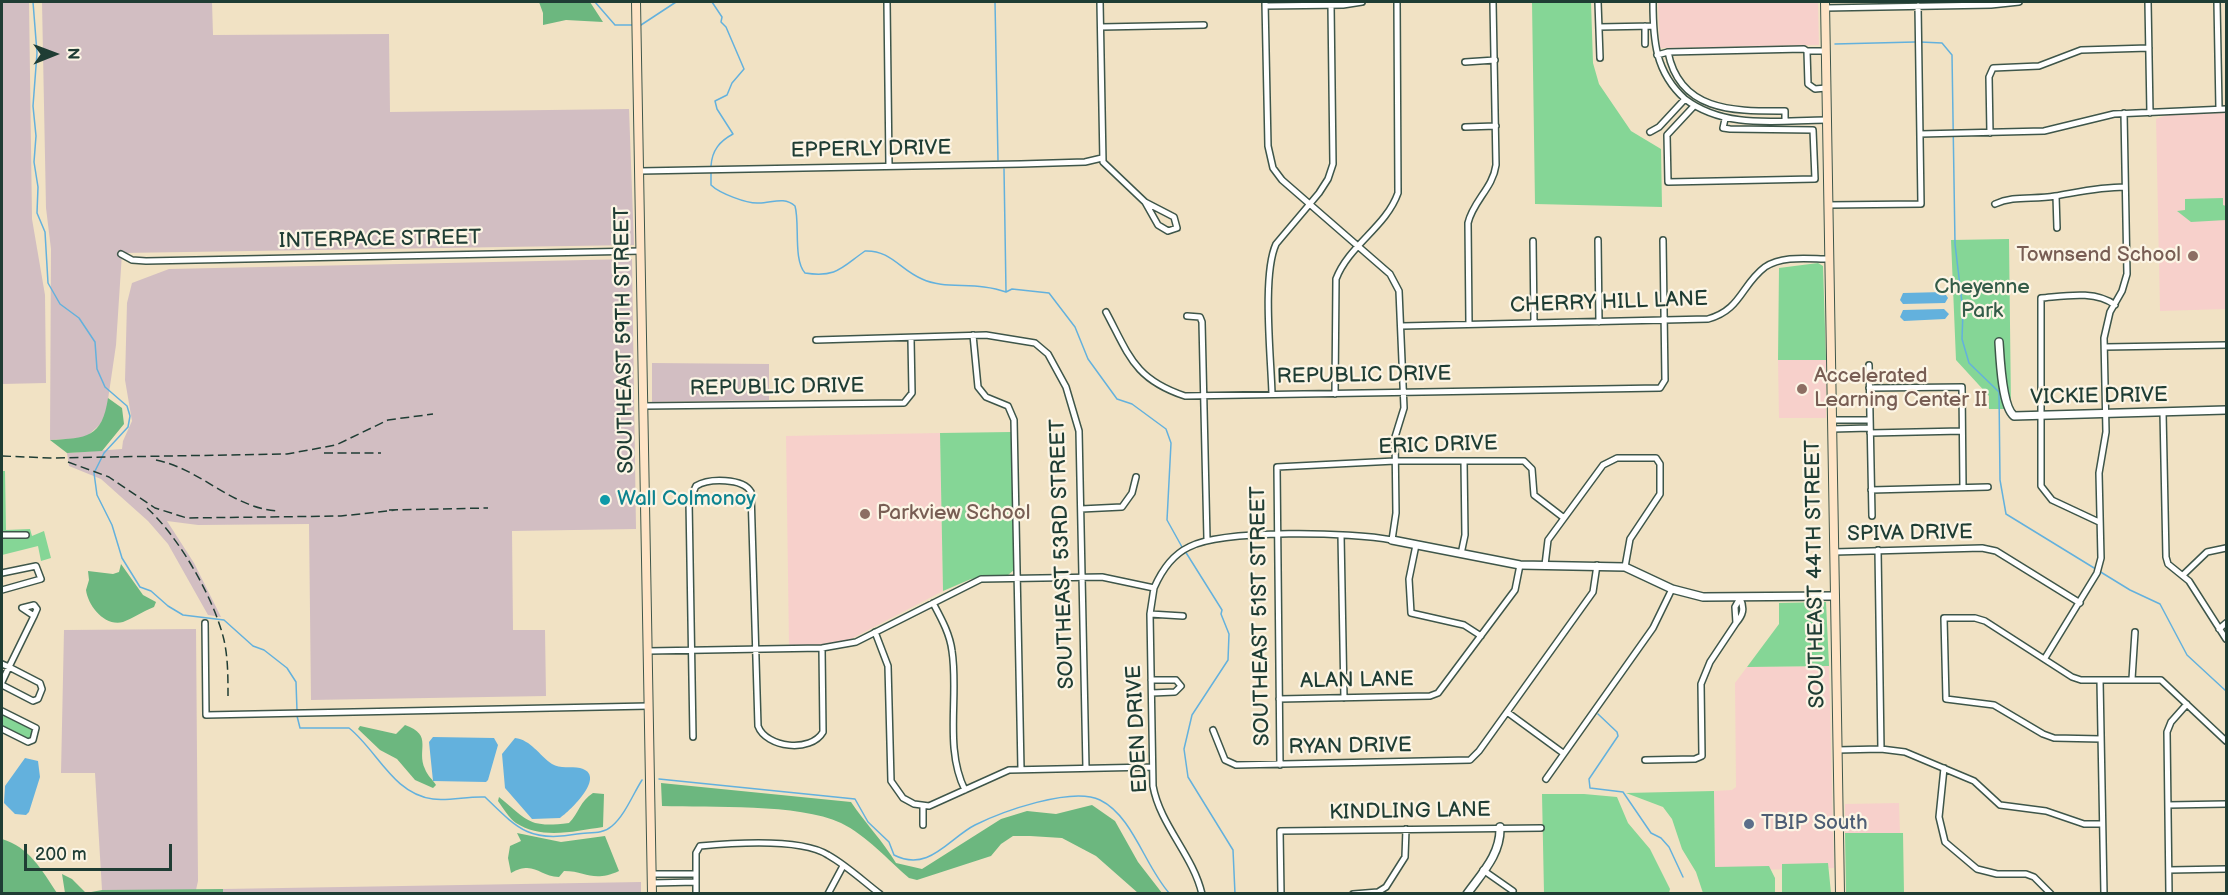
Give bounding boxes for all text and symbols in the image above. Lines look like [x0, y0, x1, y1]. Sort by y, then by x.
north arrow [24, 24, 84, 84]
text: N [63, 47, 82, 60]
street label: EPPERLY DRIVE [790, 136, 952, 164]
street label: SOUTHEAST 59TH STREET [610, 206, 640, 474]
street label: INTERPACE STREET [279, 226, 481, 254]
place label: Townsend School [2016, 243, 2181, 269]
marker: Townsend School [2186, 249, 2200, 263]
park label: Cheyenne Park [1934, 275, 2030, 325]
street label: CHERRY HILL LANE [1510, 287, 1708, 319]
street label: REPUBLIC DRIVE [1277, 362, 1451, 390]
place label: Accelerated Learning Center II [1814, 364, 1988, 414]
street label: REPUBLIC DRIVE [690, 374, 864, 402]
marker: Accelerated Learning Center II [1795, 382, 1809, 396]
street label: VICKIE DRIVE [2030, 383, 2168, 411]
street label: SOUTHEAST 53RD STREET [1046, 418, 1080, 690]
street label: ERIC DRIVE [1378, 431, 1498, 461]
street label: SOUTHEAST 44TH STREET [1801, 439, 1831, 709]
street label: SOUTHEAST 51ST STREET [1246, 486, 1276, 746]
place label: Wall Colmonoy [617, 487, 756, 513]
marker: Wall Colmonoy [598, 493, 612, 507]
place label: Parkview School [877, 501, 1030, 527]
marker: Parkview School [858, 507, 872, 521]
street label: SPIVA DRIVE [1847, 520, 1973, 548]
street label: EDEN DRIVE [1122, 664, 1154, 794]
street label: ALAN LANE [1300, 667, 1414, 695]
street label: RYAN DRIVE [1288, 733, 1412, 761]
street label: KINDLING LANE [1329, 798, 1491, 826]
place label: TBIP South [1761, 811, 1868, 837]
marker: TBIP South [1742, 817, 1756, 831]
scale bar [27, 832, 176, 870]
text: 200 m [35, 844, 87, 865]

